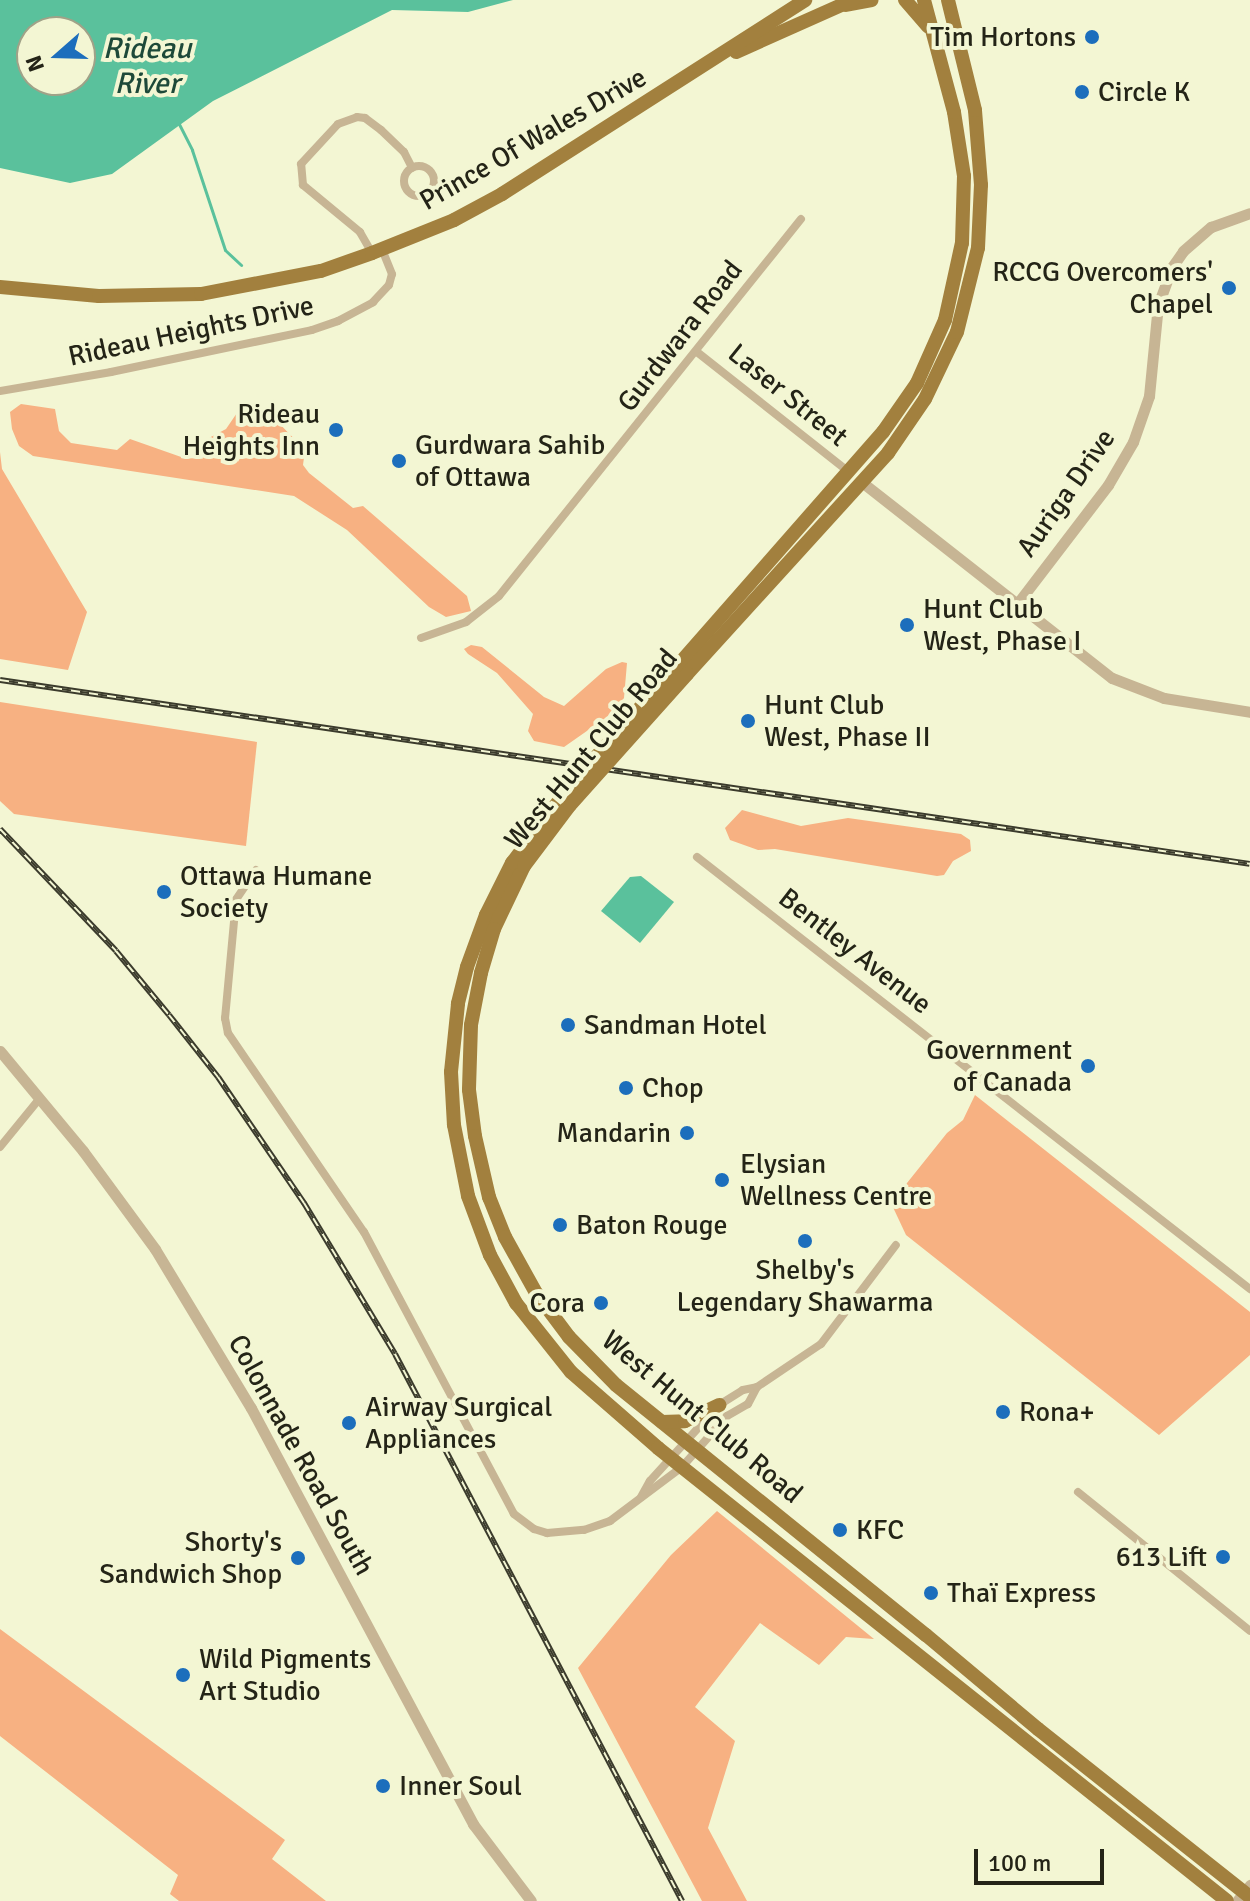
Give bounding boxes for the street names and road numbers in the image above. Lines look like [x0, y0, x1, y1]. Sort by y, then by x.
street label: Prince Of Wales Drive [414, 60, 652, 218]
street label: Gurdwara Road [611, 254, 749, 418]
street label: Rideau Heights Drive [65, 289, 317, 373]
street label: Laser Street [721, 337, 855, 453]
street label: Auriga Drive [1010, 423, 1122, 563]
street label: West Hunt Club Road [497, 642, 685, 856]
street label: Bentley Avenue [772, 881, 938, 1021]
street label: West Hunt Club Road [595, 1323, 809, 1511]
street label: Colonnade Road South [221, 1329, 381, 1581]

